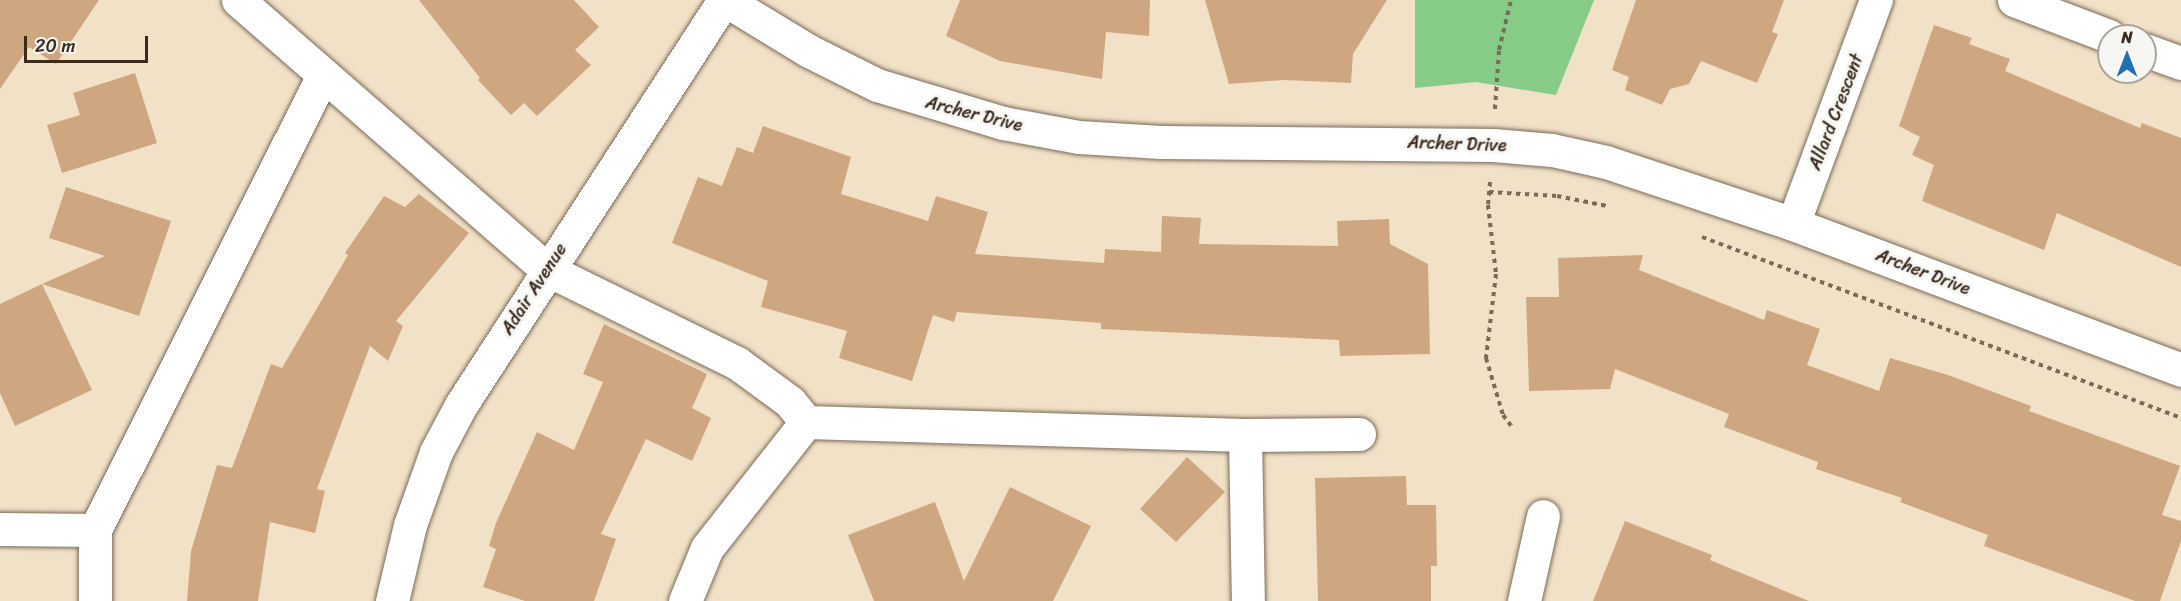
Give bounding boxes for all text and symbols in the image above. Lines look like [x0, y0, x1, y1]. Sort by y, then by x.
text: N [2121, 23, 2133, 52]
scale bar [27, 24, 152, 62]
north arrow [2097, 24, 2157, 84]
text: 20 m [35, 30, 75, 62]
street label: Allard Crescent [1804, 50, 1868, 174]
street label: Archer Drive [923, 91, 1025, 137]
street label: Archer Drive [1407, 131, 1507, 157]
street label: Adair Avenue [496, 239, 572, 339]
street label: Archer Drive [1873, 244, 1973, 300]

